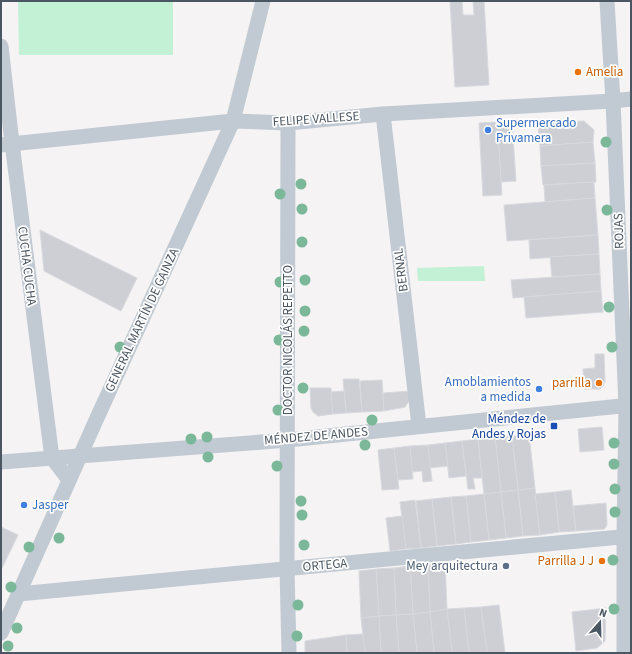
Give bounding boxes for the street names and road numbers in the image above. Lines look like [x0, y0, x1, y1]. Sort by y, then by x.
street label: FELIPE VALLESE [272, 107, 360, 131]
street label: ROJAS [609, 213, 629, 249]
street label: CUCHA CUCHA [13, 225, 41, 308]
street label: GENERAL MARTÍN DE GAINZA [101, 244, 184, 395]
street label: BERNAL [389, 247, 413, 293]
street label: DOCTOR NICOLÁS REPETTO [279, 265, 297, 415]
street label: MÉNDEZ DE ANDES [263, 423, 369, 449]
street label: ORTEGA [302, 554, 349, 576]

